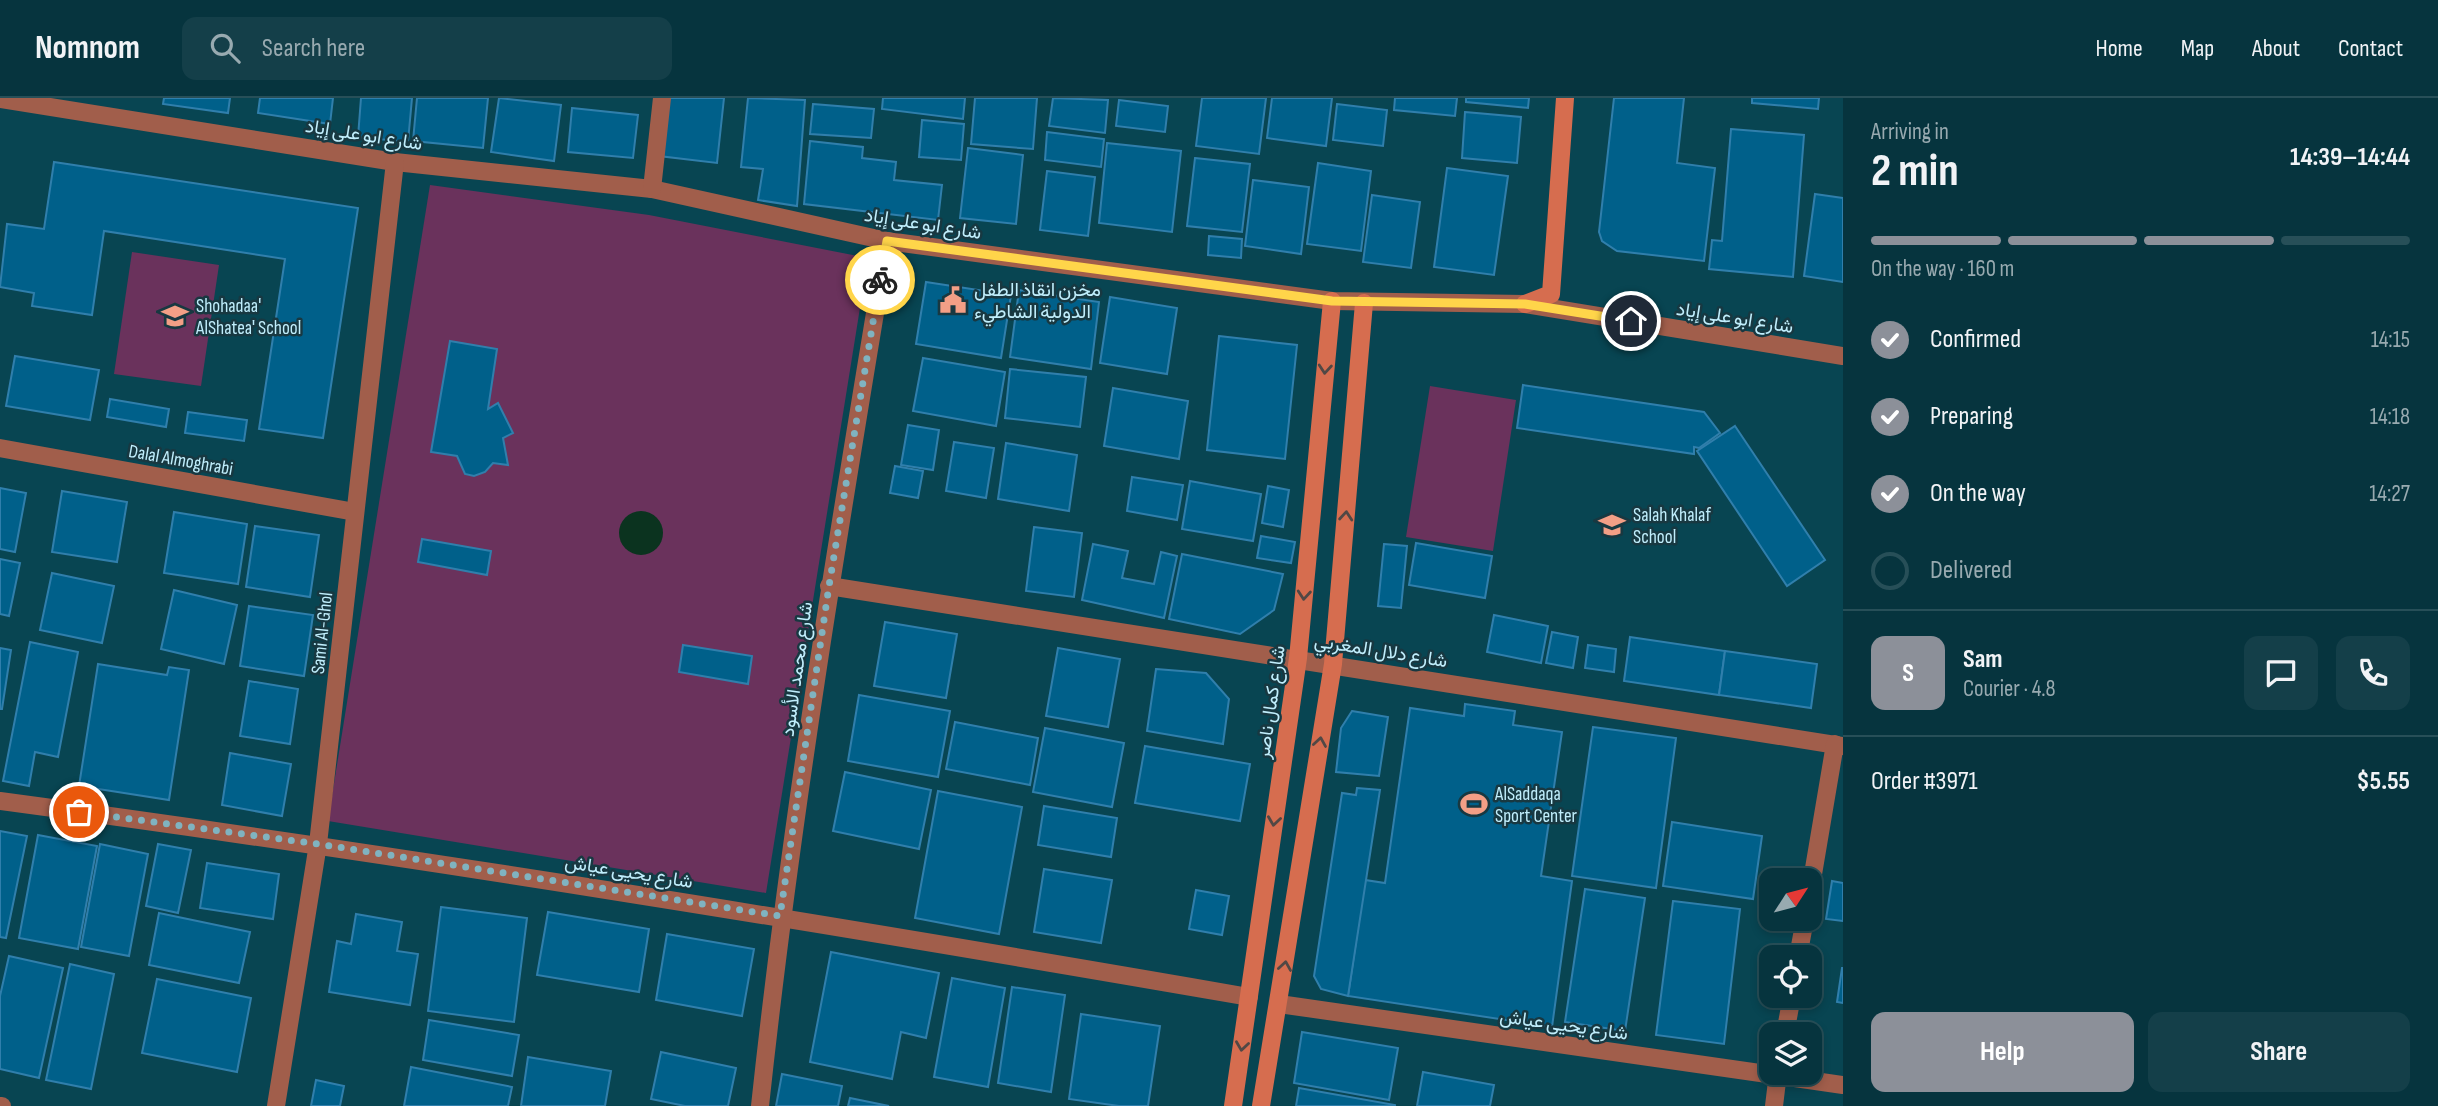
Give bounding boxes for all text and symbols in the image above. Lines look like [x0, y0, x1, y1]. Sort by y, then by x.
search box [182, 17, 672, 80]
text: Nomnom [35, 28, 140, 68]
icon: search [206, 29, 244, 67]
text: Search here [262, 33, 365, 64]
text: Home [2095, 34, 2143, 63]
text: Map [2181, 34, 2214, 63]
text: About [2252, 34, 2300, 63]
text: Contact [2338, 34, 2403, 63]
street label: شارع ابو على إياد [303, 115, 424, 156]
text: Arriving in [1871, 118, 1949, 146]
text: 14:39–14:44 [2290, 142, 2410, 173]
text: 2 min [1871, 144, 1959, 199]
street label: شارع ابو على إياد [862, 204, 983, 245]
courier [845, 245, 915, 315]
text: On the way · 160 m [1871, 255, 2014, 283]
icon: bike [861, 261, 899, 299]
place label: مخزن انقاذ الطفل الدولية الشاطيء [974, 279, 1101, 327]
public building icon: مخزن انقاذ الطفل الدولية الشاطيء [938, 285, 968, 315]
pin [1601, 291, 1661, 351]
place label: Shohadaa' AlShatea' School [195, 295, 301, 340]
street label: شارع ابو على إياد [1674, 298, 1795, 339]
school or university icon: Shohadaa' AlShatea' School [160, 301, 190, 331]
icon: home [1612, 302, 1650, 340]
icon: check [1871, 321, 1909, 359]
text: Confirmed [1930, 324, 2021, 355]
text: 14:15 [2371, 326, 2410, 354]
one-way arrow [1318, 363, 1333, 375]
icon: check [1871, 398, 1909, 436]
text: Preparing [1930, 401, 2013, 432]
text: 14:18 [2370, 403, 2410, 431]
street label: Dalal Almoghrabi [127, 440, 235, 481]
icon: check [1871, 475, 1909, 513]
text: On the way [1930, 478, 2026, 509]
text: 14:27 [2369, 480, 2410, 508]
place label: Salah Khalaf School [1633, 504, 1711, 549]
one-way arrow [1338, 510, 1353, 521]
school or university icon: Salah Khalaf School [1597, 510, 1627, 540]
text: Delivered [1930, 555, 2012, 586]
one-way arrow [1297, 590, 1312, 601]
street label: Sami Al-Ghol [307, 591, 338, 675]
street label: شارع محمد الأسود [777, 600, 818, 738]
street label: شارع دلال المغربي [1312, 630, 1449, 676]
button: chat [2244, 636, 2318, 710]
button: phone [2336, 636, 2410, 710]
street label: شارع كمال ناصر [1252, 644, 1291, 761]
text: Sam [1963, 644, 2003, 675]
text: S [1902, 658, 1914, 689]
text: Courier · 4.8 [1963, 675, 2056, 703]
one-way arrow [1313, 736, 1328, 747]
text: Order #3971 [1871, 766, 1978, 797]
text: $5.55 [2357, 766, 2410, 797]
pin [49, 782, 109, 842]
place label: AlSaddaqa Sport Center [1494, 783, 1578, 828]
sports icon: AlSaddaqa Sport Center [1459, 789, 1489, 819]
icon: bag [60, 793, 98, 831]
one-way arrow [1267, 815, 1282, 827]
street label: شارع يحيى عياش [563, 851, 694, 894]
north arrow [1759, 868, 1822, 931]
map controls [1759, 868, 1822, 1085]
button: locate [1759, 945, 1822, 1008]
one-way arrow [1277, 960, 1292, 972]
street label: شارع يحيى عياش [1498, 1005, 1629, 1046]
button: Help [1871, 1012, 2134, 1092]
button: Share [2148, 1012, 2410, 1092]
button: layers [1759, 1022, 1822, 1085]
one-way arrow [1234, 1040, 1249, 1052]

